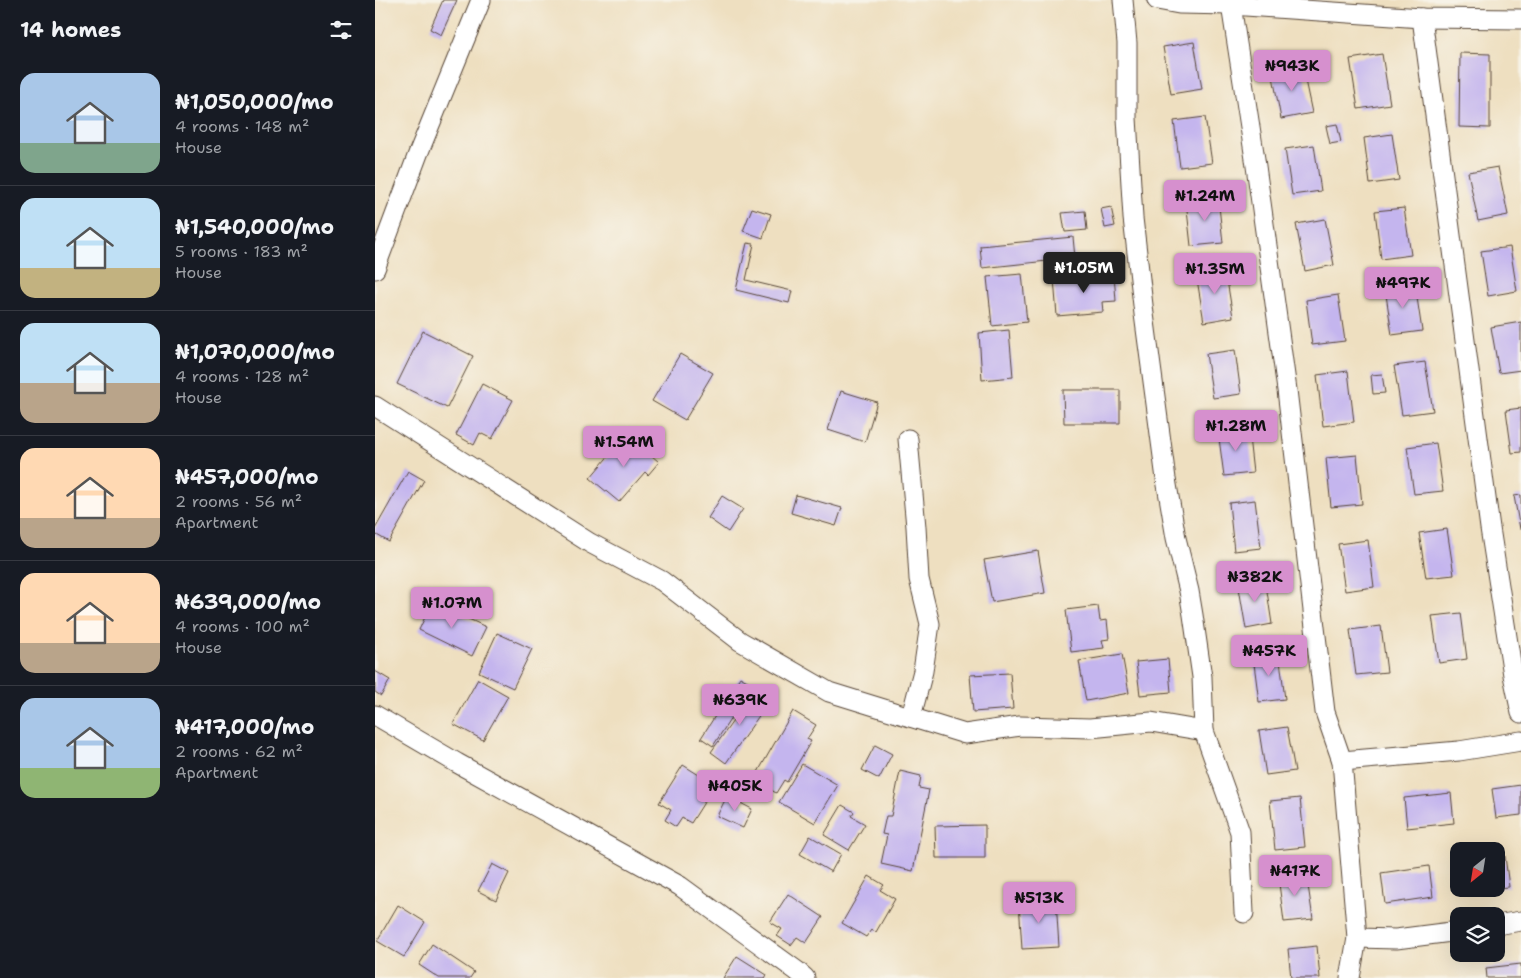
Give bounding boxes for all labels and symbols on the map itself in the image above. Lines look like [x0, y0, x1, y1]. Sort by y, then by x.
pin: ₦943K [1257, 49, 1327, 92]
pin: ₦1.24M [1164, 180, 1246, 222]
pin: ₦1.05M [1043, 252, 1125, 294]
pin: ₦1.35M [1174, 252, 1256, 295]
pin: ₦497K [1368, 266, 1438, 309]
pin: ₦1.28M [1195, 410, 1277, 452]
pin: ₦1.54M [583, 426, 665, 468]
pin: ₦382K [1220, 560, 1290, 603]
pin: ₦1.07M [411, 586, 493, 629]
pin: ₦457K [1234, 634, 1304, 677]
pin: ₦639K [705, 684, 775, 726]
pin: ₦405K [700, 770, 770, 812]
north arrow [1450, 842, 1505, 898]
pin: ₦417K [1260, 854, 1330, 897]
pin: ₦513K [1004, 882, 1074, 924]

